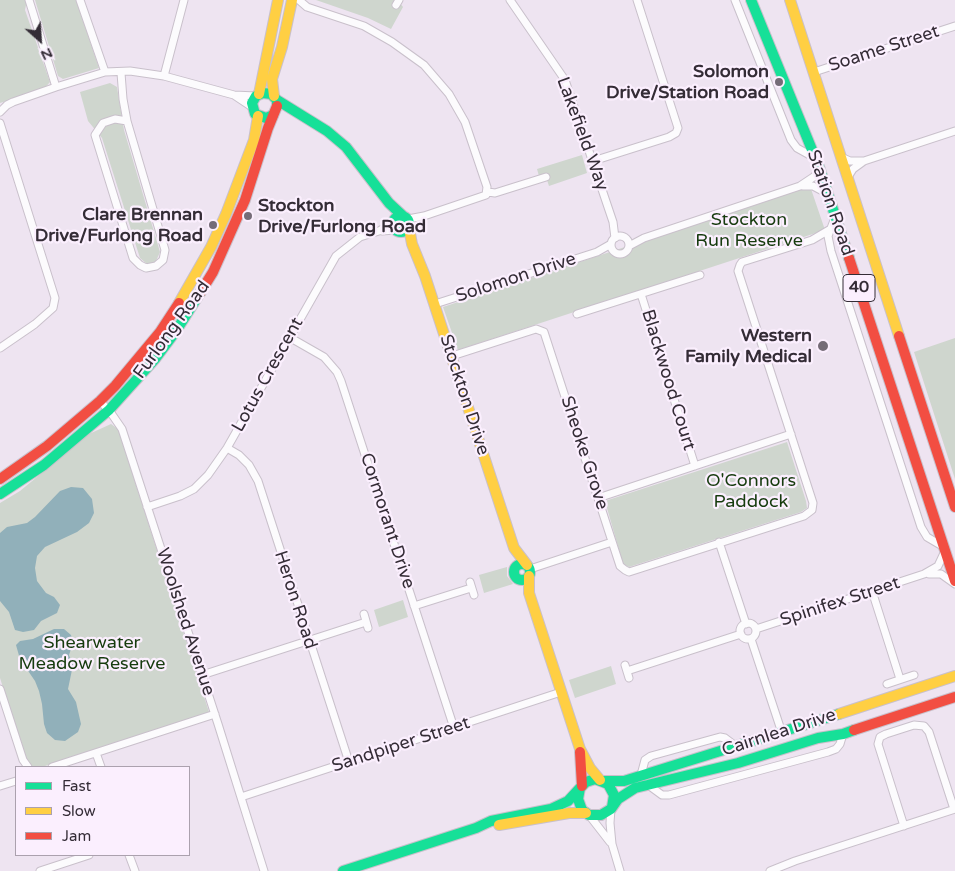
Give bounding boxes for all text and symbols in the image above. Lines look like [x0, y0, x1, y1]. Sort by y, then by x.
north arrow [15, 15, 65, 65]
street label: Soame Street [826, 21, 942, 77]
text: N [38, 44, 56, 64]
place label: Solomon Drive/Station Road [606, 61, 769, 104]
street label: Lakefield Way [551, 74, 613, 194]
marker: Solomon Drive/Station Road [773, 76, 785, 88]
street label: Station Road [802, 147, 858, 259]
place label: Stockton Drive/Furlong Road [258, 195, 426, 238]
place label: Clare Brennan Drive/Furlong Road [35, 204, 203, 246]
park label: Stockton Run Reserve [695, 209, 803, 252]
marker: Stockton Drive/Furlong Road [242, 210, 254, 222]
marker: Clare Brennan Drive/Furlong Road [207, 219, 219, 231]
street label: Solomon Drive [453, 248, 579, 308]
road number: 40 [843, 274, 875, 302]
street label: Furlong Road [129, 277, 215, 383]
street label: Blackwood Court [636, 307, 700, 453]
street label: Lotus Crescent [228, 314, 308, 436]
place label: Western Family Medical [685, 325, 812, 368]
street label: Stockton Drive [434, 332, 494, 458]
marker: Western Family Medical [816, 339, 830, 353]
street label: Sheoke Grove [555, 393, 613, 513]
street label: Cormorant Drive [355, 451, 419, 591]
park label: O'Connors Paddock [706, 470, 796, 512]
street label: Woolshed Avenue [151, 545, 219, 699]
street label: Heron Road [269, 548, 321, 652]
street label: Spinifex Street [777, 572, 903, 632]
park label: Shearwater Meadow Reserve [19, 632, 165, 674]
street label: Cairnlea Drive [719, 704, 839, 762]
street label: Sandpiper Street [329, 712, 473, 778]
legend [15, 766, 190, 856]
text: Fast [62, 777, 91, 795]
text: Slow [62, 802, 96, 820]
text: Jam [62, 827, 91, 845]

